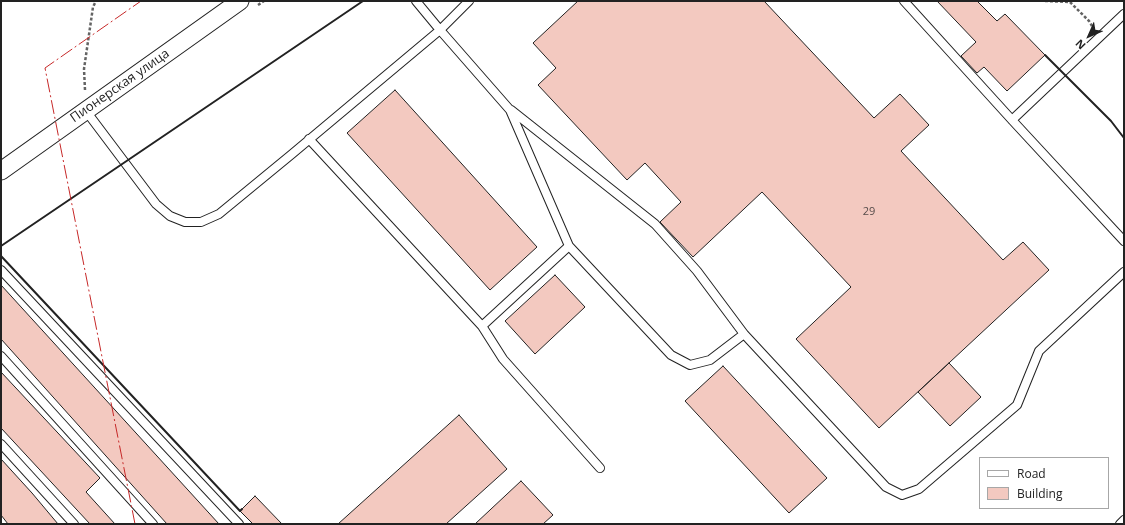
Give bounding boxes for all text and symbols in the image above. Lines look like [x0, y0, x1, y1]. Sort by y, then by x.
north arrow [1069, 16, 1109, 56]
text: N [1072, 36, 1089, 53]
street label: Пионерская улица [67, 46, 173, 126]
house number: 29 [863, 205, 875, 219]
legend [979, 457, 1109, 509]
text: Road [1017, 465, 1046, 482]
text: Building [1017, 485, 1062, 502]

